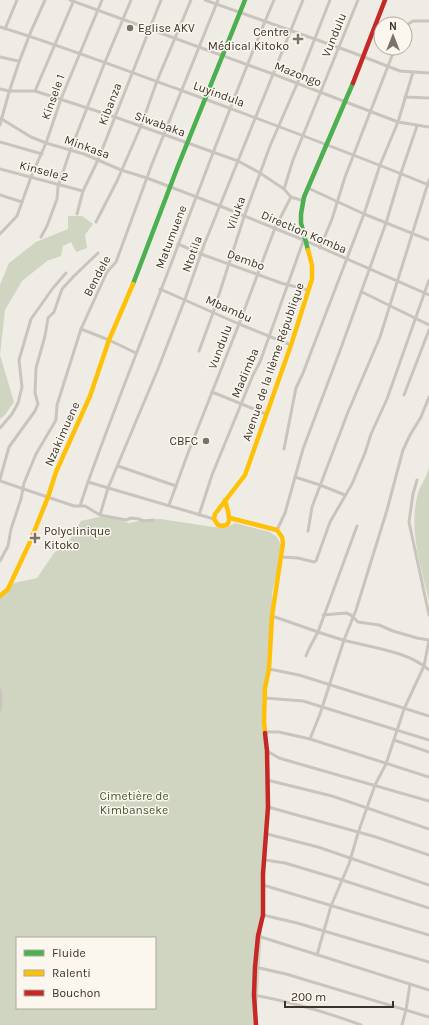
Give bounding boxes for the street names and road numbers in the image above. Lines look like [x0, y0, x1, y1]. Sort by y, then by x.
street label: Vundulu [319, 11, 349, 59]
street label: Mazongo [272, 59, 324, 89]
street label: Kinsele 1 [38, 73, 68, 121]
street label: Luyindula [191, 78, 247, 110]
street label: Kibanza [96, 81, 124, 127]
street label: Siwabaka [133, 108, 187, 140]
street label: Minkasa [62, 132, 112, 162]
street label: Kinsele 2 [18, 158, 70, 184]
street label: Viluka [224, 194, 248, 232]
street label: Matumuene [153, 203, 189, 271]
street label: Direction Komba [259, 208, 349, 256]
street label: Ntotila [179, 234, 205, 274]
street label: Dembo [225, 247, 267, 273]
street label: Bendele [81, 253, 113, 299]
street label: Avenue de la IIème République [239, 281, 307, 443]
street label: Mbambu [204, 293, 254, 325]
street label: Vundulu [205, 323, 235, 371]
street label: Madimba [228, 346, 262, 400]
street label: Nzakimuene [42, 400, 82, 468]

